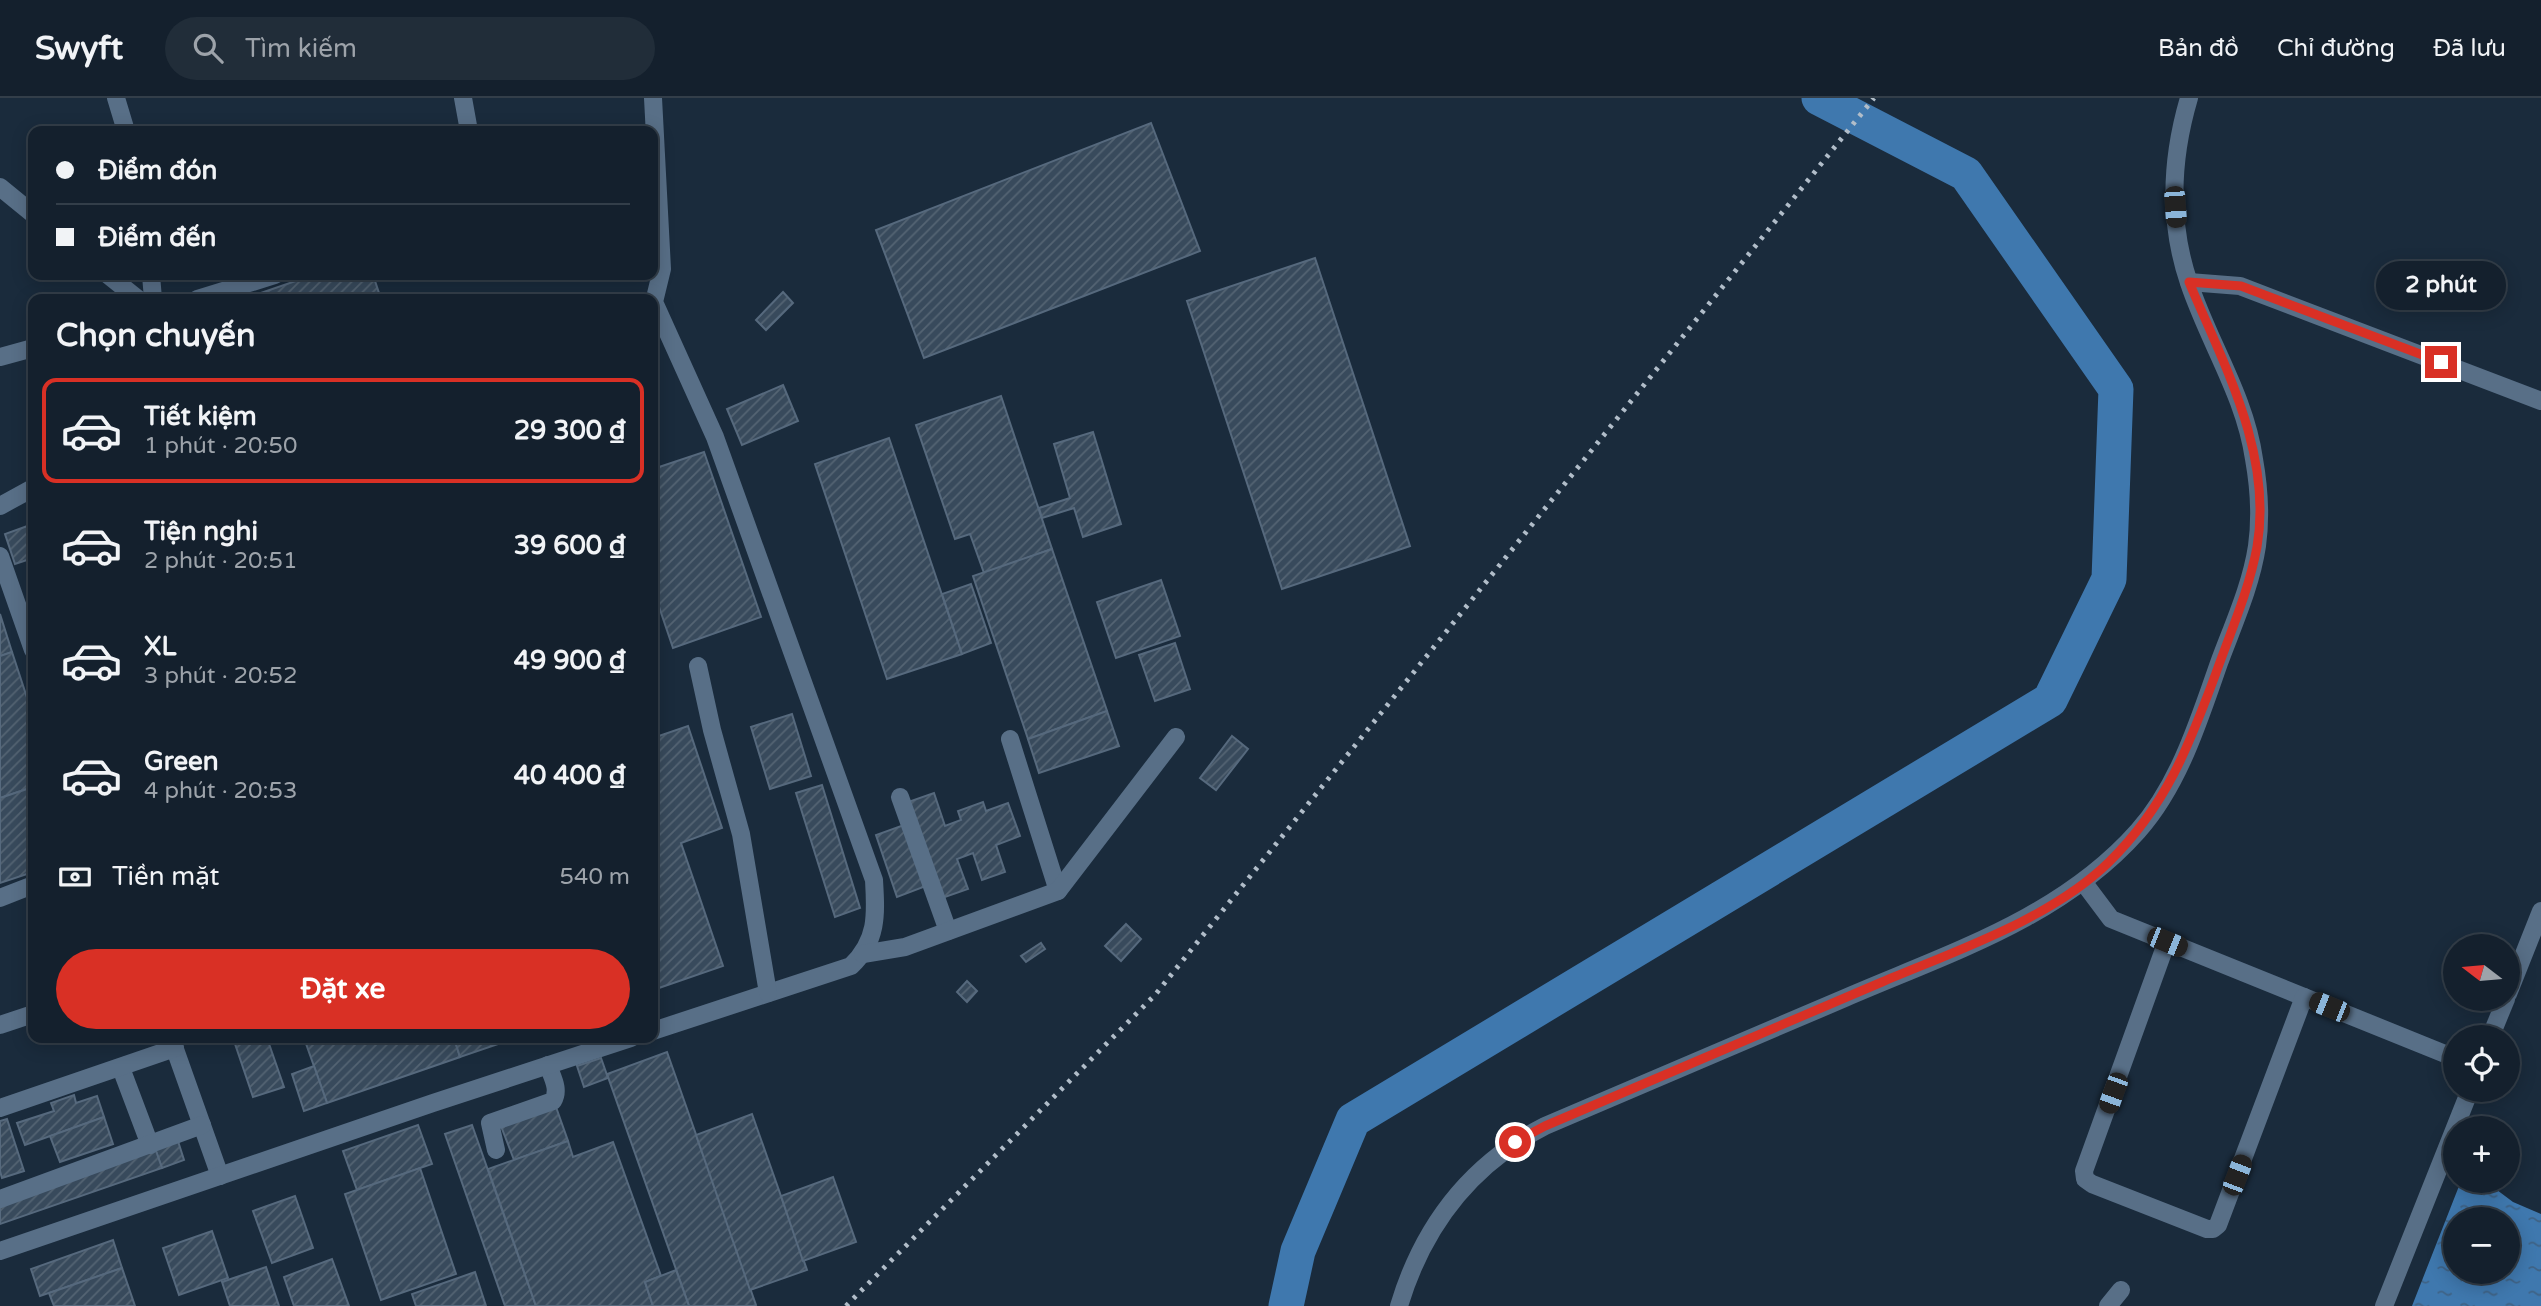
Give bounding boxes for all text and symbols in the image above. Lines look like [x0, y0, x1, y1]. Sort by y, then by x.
search box [165, 17, 655, 80]
text: Swyft [35, 29, 123, 68]
icon: search [189, 29, 227, 67]
text: Tìm kiếm [245, 33, 357, 64]
text: Bản đồ [2158, 34, 2239, 63]
text: Chỉ đường [2277, 34, 2395, 63]
text: Đã lưu [2433, 34, 2506, 63]
text: Điểm đón [98, 155, 217, 186]
car [2164, 185, 2187, 229]
text: Điểm đến [98, 222, 216, 253]
callout: 2 phút [2376, 260, 2506, 310]
text: 2 phút [2405, 271, 2477, 299]
text: Chọn chuyến [56, 317, 255, 355]
route end [2425, 346, 2457, 378]
icon: car [60, 399, 123, 462]
text: Tiết kiệm [144, 401, 257, 432]
text: 29 300 ₫ [514, 415, 626, 446]
text: 1 phút · 20:50 [144, 432, 297, 460]
icon: car [60, 514, 123, 577]
text: Tiện nghi [144, 516, 258, 547]
text: 39 600 ₫ [514, 530, 626, 561]
text: 2 phút · 20:51 [144, 547, 297, 575]
icon: car [60, 629, 123, 692]
text: XL [144, 631, 176, 662]
text: 49 900 ₫ [514, 645, 626, 676]
text: 3 phút · 20:52 [144, 662, 297, 690]
icon: car [60, 744, 123, 807]
text: Green [144, 746, 219, 777]
text: 40 400 ₫ [514, 760, 626, 791]
text: 4 phút · 20:53 [144, 777, 297, 805]
icon: cash [56, 858, 94, 896]
text: Tiền mặt [112, 861, 219, 892]
text: 540 m [560, 863, 630, 891]
car [2144, 924, 2191, 960]
north arrow [2443, 934, 2520, 1012]
map controls [2443, 934, 2520, 1284]
button: Đặt xe [56, 949, 630, 1029]
car [2306, 989, 2353, 1025]
button: locate [2443, 1025, 2520, 1102]
car [2096, 1070, 2131, 1116]
button: + [2443, 1116, 2520, 1193]
route start [1499, 1126, 1531, 1158]
car [2220, 1152, 2255, 1198]
button: − [2443, 1207, 2520, 1284]

